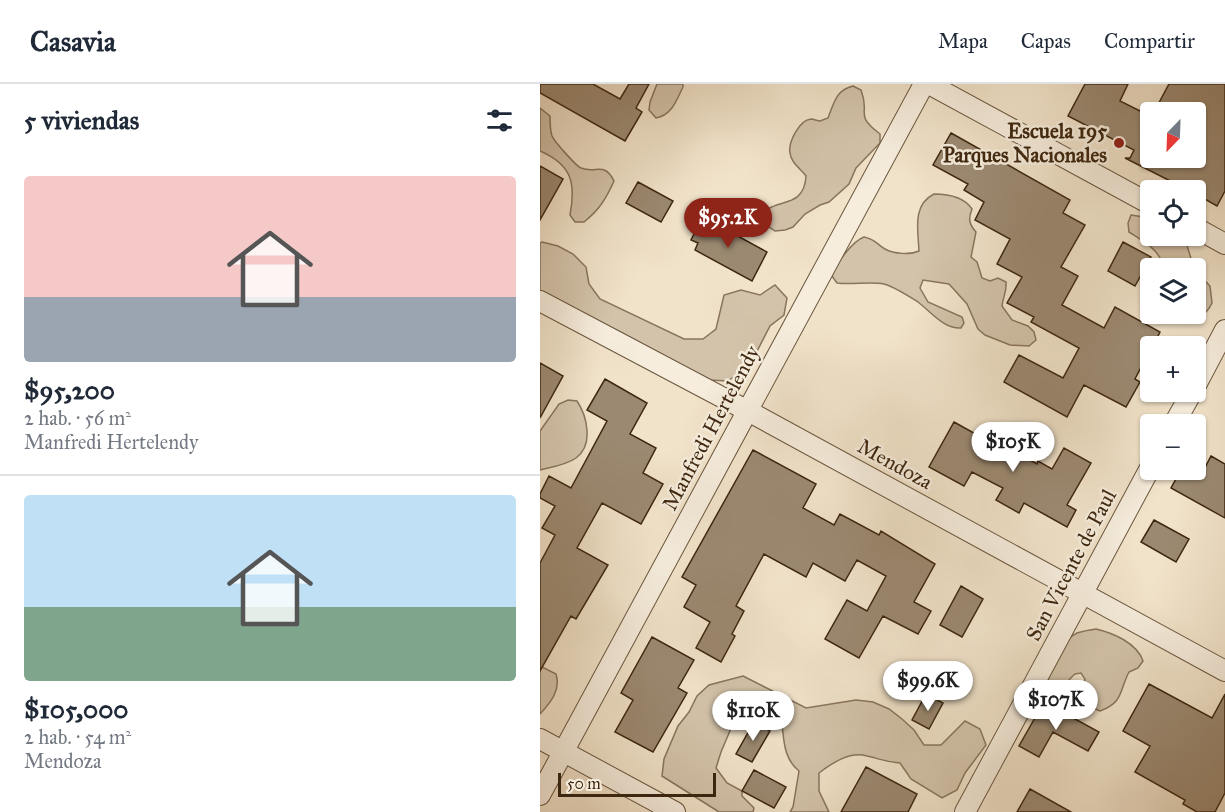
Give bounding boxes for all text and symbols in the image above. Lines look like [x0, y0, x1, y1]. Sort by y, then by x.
text: Casavia [30, 24, 116, 59]
text: Mapa [938, 28, 988, 54]
text: Capas [1021, 28, 1071, 54]
text: Compartir [1104, 28, 1195, 54]
north arrow [1140, 102, 1206, 168]
map controls [1140, 102, 1206, 480]
text: 5 viviendas [24, 104, 139, 136]
icon: filters [483, 104, 516, 137]
place label: Escuela 195 Parques Nacionales [943, 118, 1107, 168]
marker: Escuela 195 Parques Nacionales [1112, 136, 1126, 150]
button: locate [1140, 180, 1206, 246]
pin: $95.2K [679, 198, 777, 249]
text: $95.2K [698, 205, 758, 229]
icon: home [216, 215, 324, 323]
button: layers [1140, 258, 1206, 324]
button: + [1140, 336, 1206, 402]
street label: Manfredi Hertelendy [657, 340, 766, 515]
text: $95,200 [24, 374, 115, 406]
text: 2 hab. · 56 m² [24, 406, 131, 430]
button: − [1140, 414, 1206, 480]
pin: $105K [971, 422, 1055, 473]
text: $105K [986, 429, 1040, 453]
text: Manfredi Hertelendy [24, 430, 198, 454]
street label: Mendoza [853, 433, 937, 495]
street label: San Vicente de Paul [1020, 485, 1122, 645]
icon: home [216, 534, 324, 642]
pin: $99.6K [879, 661, 977, 712]
text: $99.6K [897, 668, 959, 692]
pin: $107K [1014, 680, 1098, 731]
text: $107K [1028, 687, 1084, 711]
pin: $110K [711, 691, 795, 742]
text: $105,000 [24, 693, 128, 725]
text: $110K [726, 698, 780, 722]
text: 2 hab. · 54 m² [24, 725, 131, 749]
text: Mendoza [24, 749, 102, 773]
scale bar [558, 770, 716, 798]
text: 50 m [567, 774, 601, 793]

